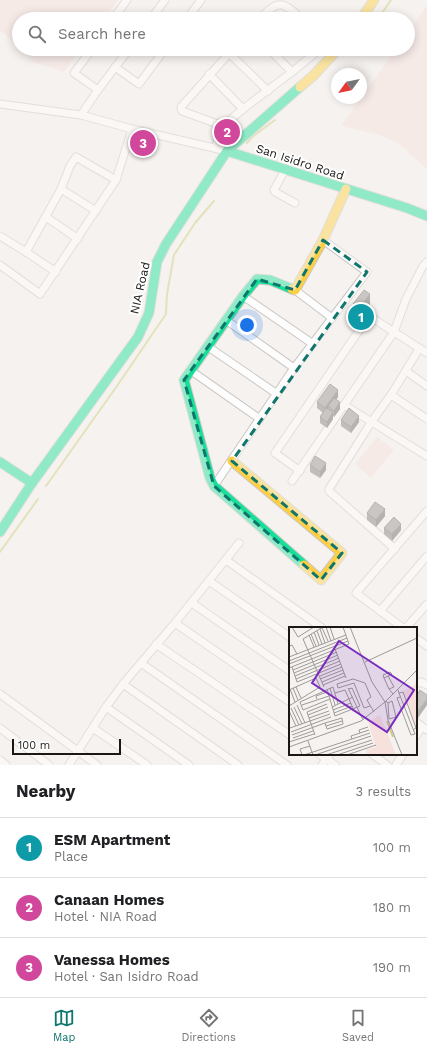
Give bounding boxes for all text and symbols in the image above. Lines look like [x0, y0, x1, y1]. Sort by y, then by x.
search box [12, 12, 415, 56]
icon: search [26, 23, 48, 45]
text: Search here [58, 25, 146, 43]
north arrow [331, 68, 367, 104]
pin: 2 [214, 117, 240, 147]
pin: 3 [130, 128, 156, 158]
street label: San Isidro Road [254, 141, 346, 183]
street label: NIA Road [127, 261, 153, 315]
pin: 1 [348, 302, 374, 332]
your location [237, 315, 257, 335]
inset map [289, 627, 417, 755]
scale bar [12, 737, 121, 756]
text: 100 m [18, 739, 50, 752]
text: Nearby [16, 781, 75, 801]
text: 3 results [356, 784, 411, 799]
text: ESM Apartment [54, 831, 170, 849]
text: 1 [26, 840, 32, 855]
text: 100 m [373, 840, 411, 855]
text: Place [54, 849, 88, 864]
text: Canaan Homes [54, 891, 164, 909]
text: 2 [25, 900, 33, 915]
text: 180 m [373, 900, 411, 915]
text: Hotel · NIA Road [54, 909, 157, 924]
text: Vanessa Homes [54, 951, 170, 969]
text: 3 [25, 960, 33, 975]
text: 190 m [373, 960, 411, 975]
text: Hotel · San Isidro Road [54, 969, 199, 984]
tab: Map [53, 1007, 75, 1044]
tab: Directions [182, 1007, 236, 1044]
tab: Saved [342, 1007, 374, 1044]

